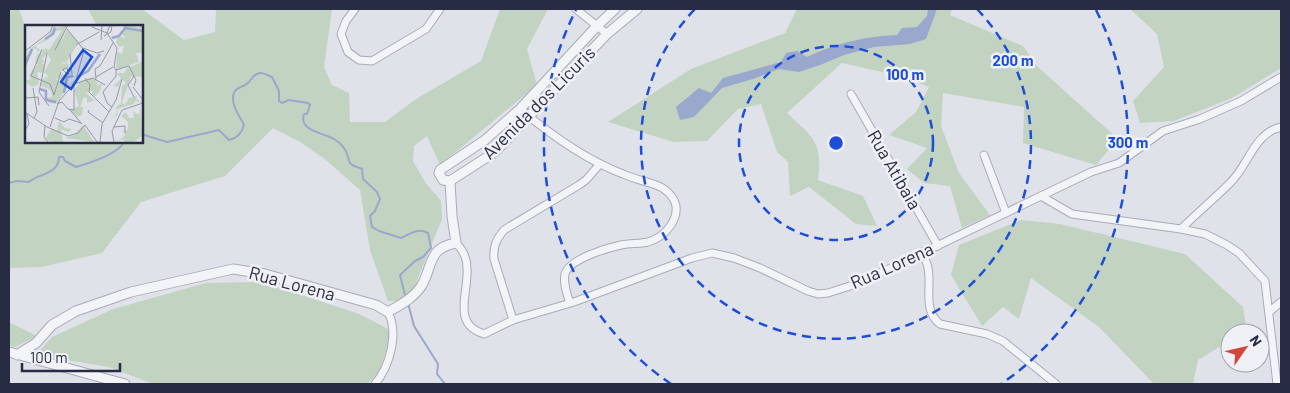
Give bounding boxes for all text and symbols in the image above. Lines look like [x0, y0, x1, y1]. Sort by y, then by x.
inset map [25, 25, 142, 142]
street label: Avenida dos Licuris [477, 41, 599, 163]
text: 200 m [992, 51, 1034, 69]
text: 100 m [886, 65, 924, 83]
street label: Rua Atibaia [863, 126, 926, 213]
text: 300 m [1108, 133, 1148, 151]
centre of rings [827, 134, 845, 152]
street label: Rua Lorena [847, 237, 936, 293]
street label: Rua Lorena [247, 261, 338, 305]
north arrow [1220, 323, 1270, 373]
text: N [1247, 332, 1266, 349]
scale bar [22, 340, 120, 372]
text: 100 m [30, 348, 68, 366]

